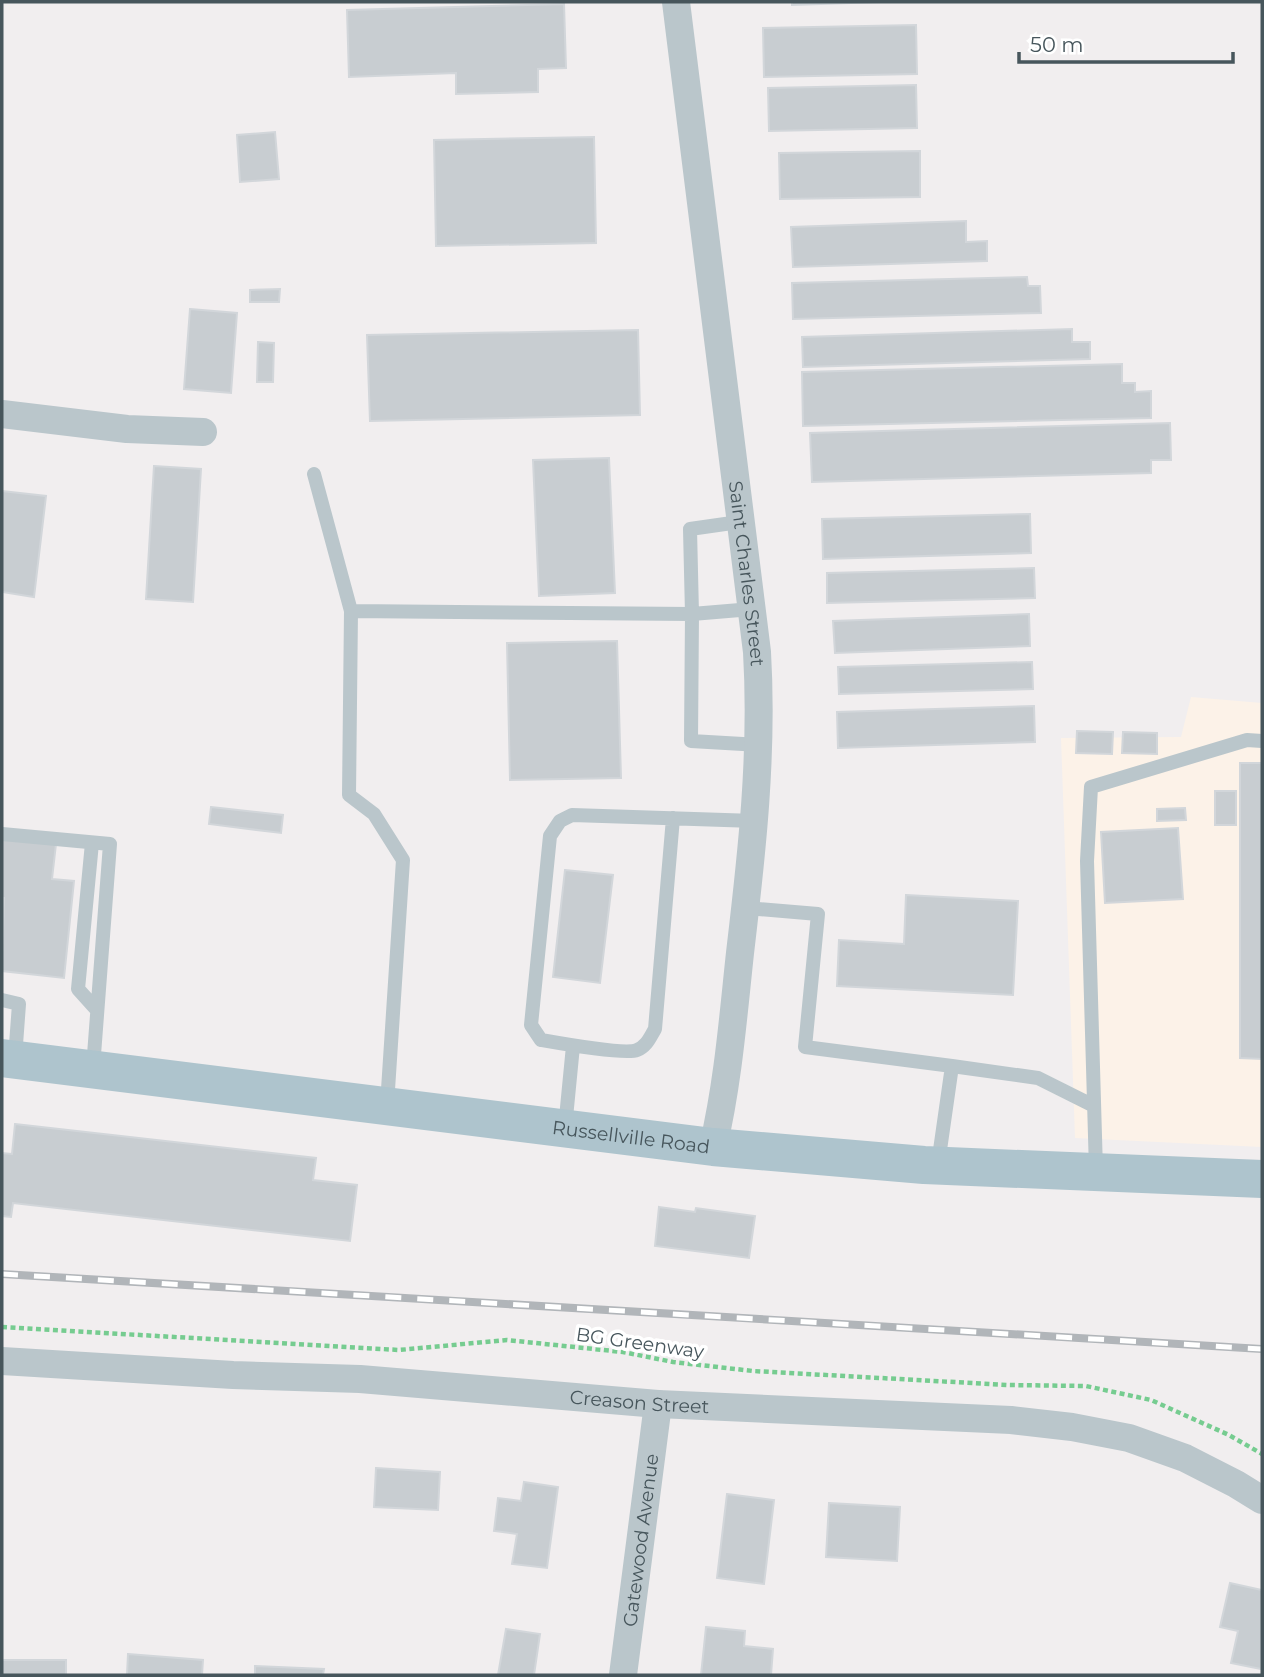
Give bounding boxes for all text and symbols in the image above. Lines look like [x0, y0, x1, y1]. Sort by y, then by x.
scale bar [1019, 21, 1232, 65]
text: 50 m [1030, 32, 1084, 57]
street label: Saint Charles Street [724, 479, 769, 667]
street label: Russellville Road [551, 1115, 711, 1158]
street label: BG Greenway [574, 1323, 706, 1363]
street label: Creason Street [569, 1385, 710, 1418]
street label: Gatewood Avenue [618, 1452, 663, 1628]

